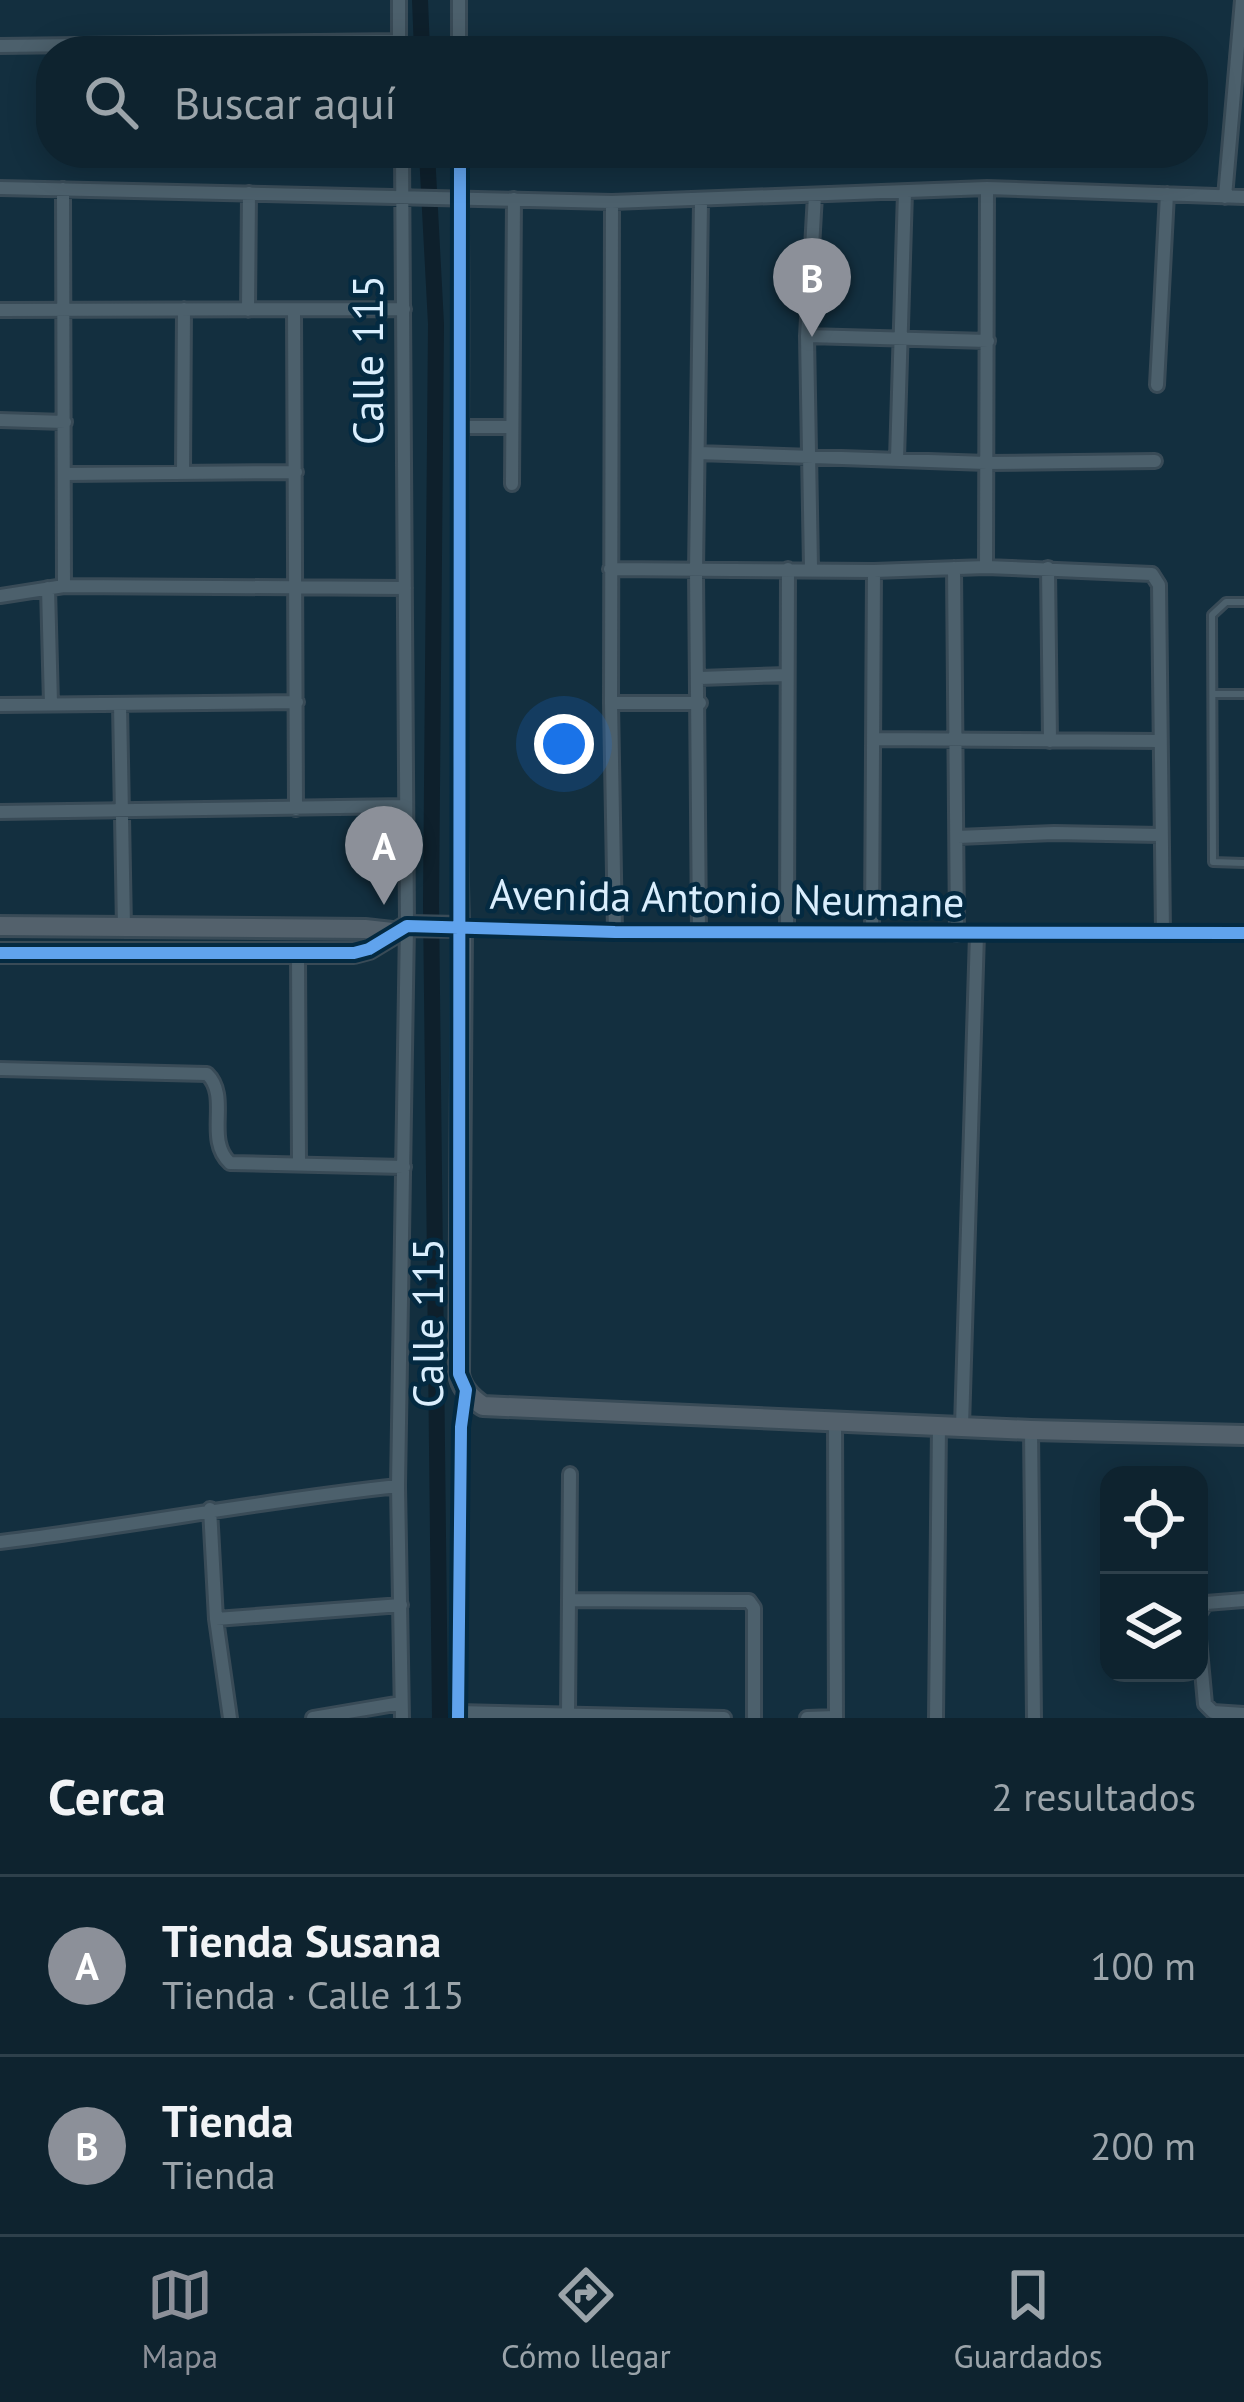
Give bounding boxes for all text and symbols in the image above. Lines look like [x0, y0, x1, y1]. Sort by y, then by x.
search box [36, 36, 1208, 168]
icon: search [78, 69, 144, 135]
text: Buscar aquí [174, 73, 396, 131]
pin: B [773, 238, 851, 337]
street label: Calle 115 [340, 275, 395, 445]
your location [534, 714, 594, 774]
pin: A [345, 806, 423, 905]
street label: Avenida Antonio Neumane [489, 866, 965, 929]
street label: Calle 115 [400, 1238, 455, 1408]
map controls [1100, 1466, 1208, 1682]
button: locate [1100, 1466, 1208, 1574]
button: layers [1100, 1574, 1208, 1682]
text: Cerca [48, 1763, 166, 1829]
text: 2 resultados [992, 1771, 1196, 1822]
text: Tienda Susana [162, 1911, 441, 1969]
text: A [75, 1940, 99, 1991]
text: 100 m [1090, 1940, 1196, 1991]
text: Tienda · Calle 115 [162, 1969, 465, 2020]
text: Tienda [162, 2091, 294, 2149]
text: B [75, 2120, 99, 2171]
text: 200 m [1090, 2120, 1196, 2171]
text: Tienda [162, 2149, 276, 2200]
tab: Mapa [141, 2262, 218, 2377]
tab: Cómo llegar [501, 2262, 671, 2377]
tab: Guardados [954, 2262, 1103, 2377]

